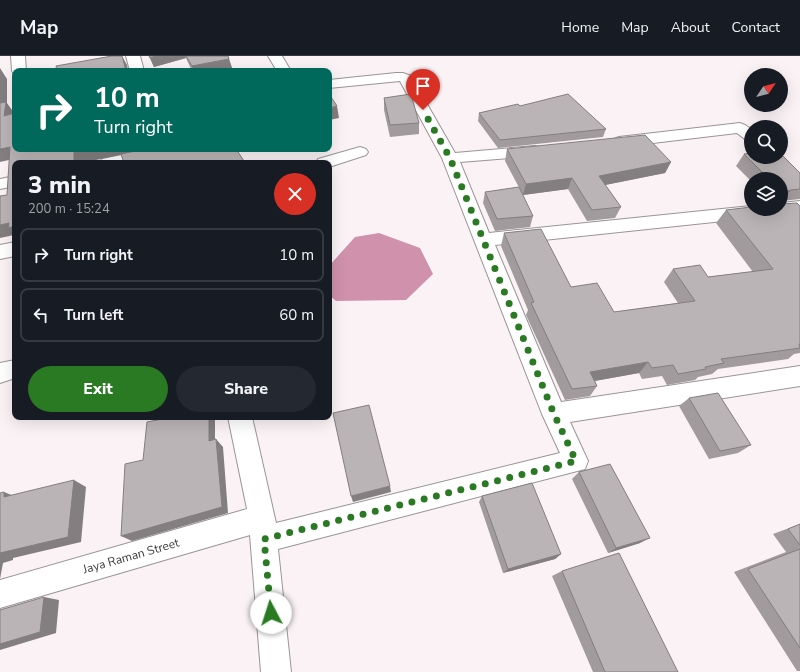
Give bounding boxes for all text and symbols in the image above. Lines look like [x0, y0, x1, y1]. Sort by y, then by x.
text: Map [20, 15, 58, 41]
text: Home [561, 18, 599, 37]
text: Map [621, 18, 649, 37]
text: About [671, 18, 710, 37]
text: Contact [732, 18, 780, 37]
north arrow [744, 68, 788, 112]
map controls [744, 68, 788, 216]
pin [406, 69, 440, 110]
icon: arrive [412, 75, 434, 97]
text: 10 m [94, 79, 160, 117]
icon: right [28, 84, 80, 136]
text: Turn right [94, 115, 173, 139]
button: search [744, 120, 788, 164]
text: 3 min [28, 169, 91, 201]
button: layers [744, 172, 788, 216]
button: close [274, 173, 316, 215]
text: 200 m · 15:24 [28, 200, 110, 218]
icon: right [30, 244, 52, 266]
text: Turn right [64, 245, 133, 265]
text: 10 m [279, 245, 314, 265]
icon: left [30, 304, 52, 326]
text: Turn left [64, 305, 123, 325]
text: 60 m [279, 305, 314, 325]
button: Exit [28, 366, 168, 412]
button: Share [176, 366, 316, 412]
street label: Jaya Raman Street [80, 534, 182, 578]
position arrow [250, 592, 292, 634]

